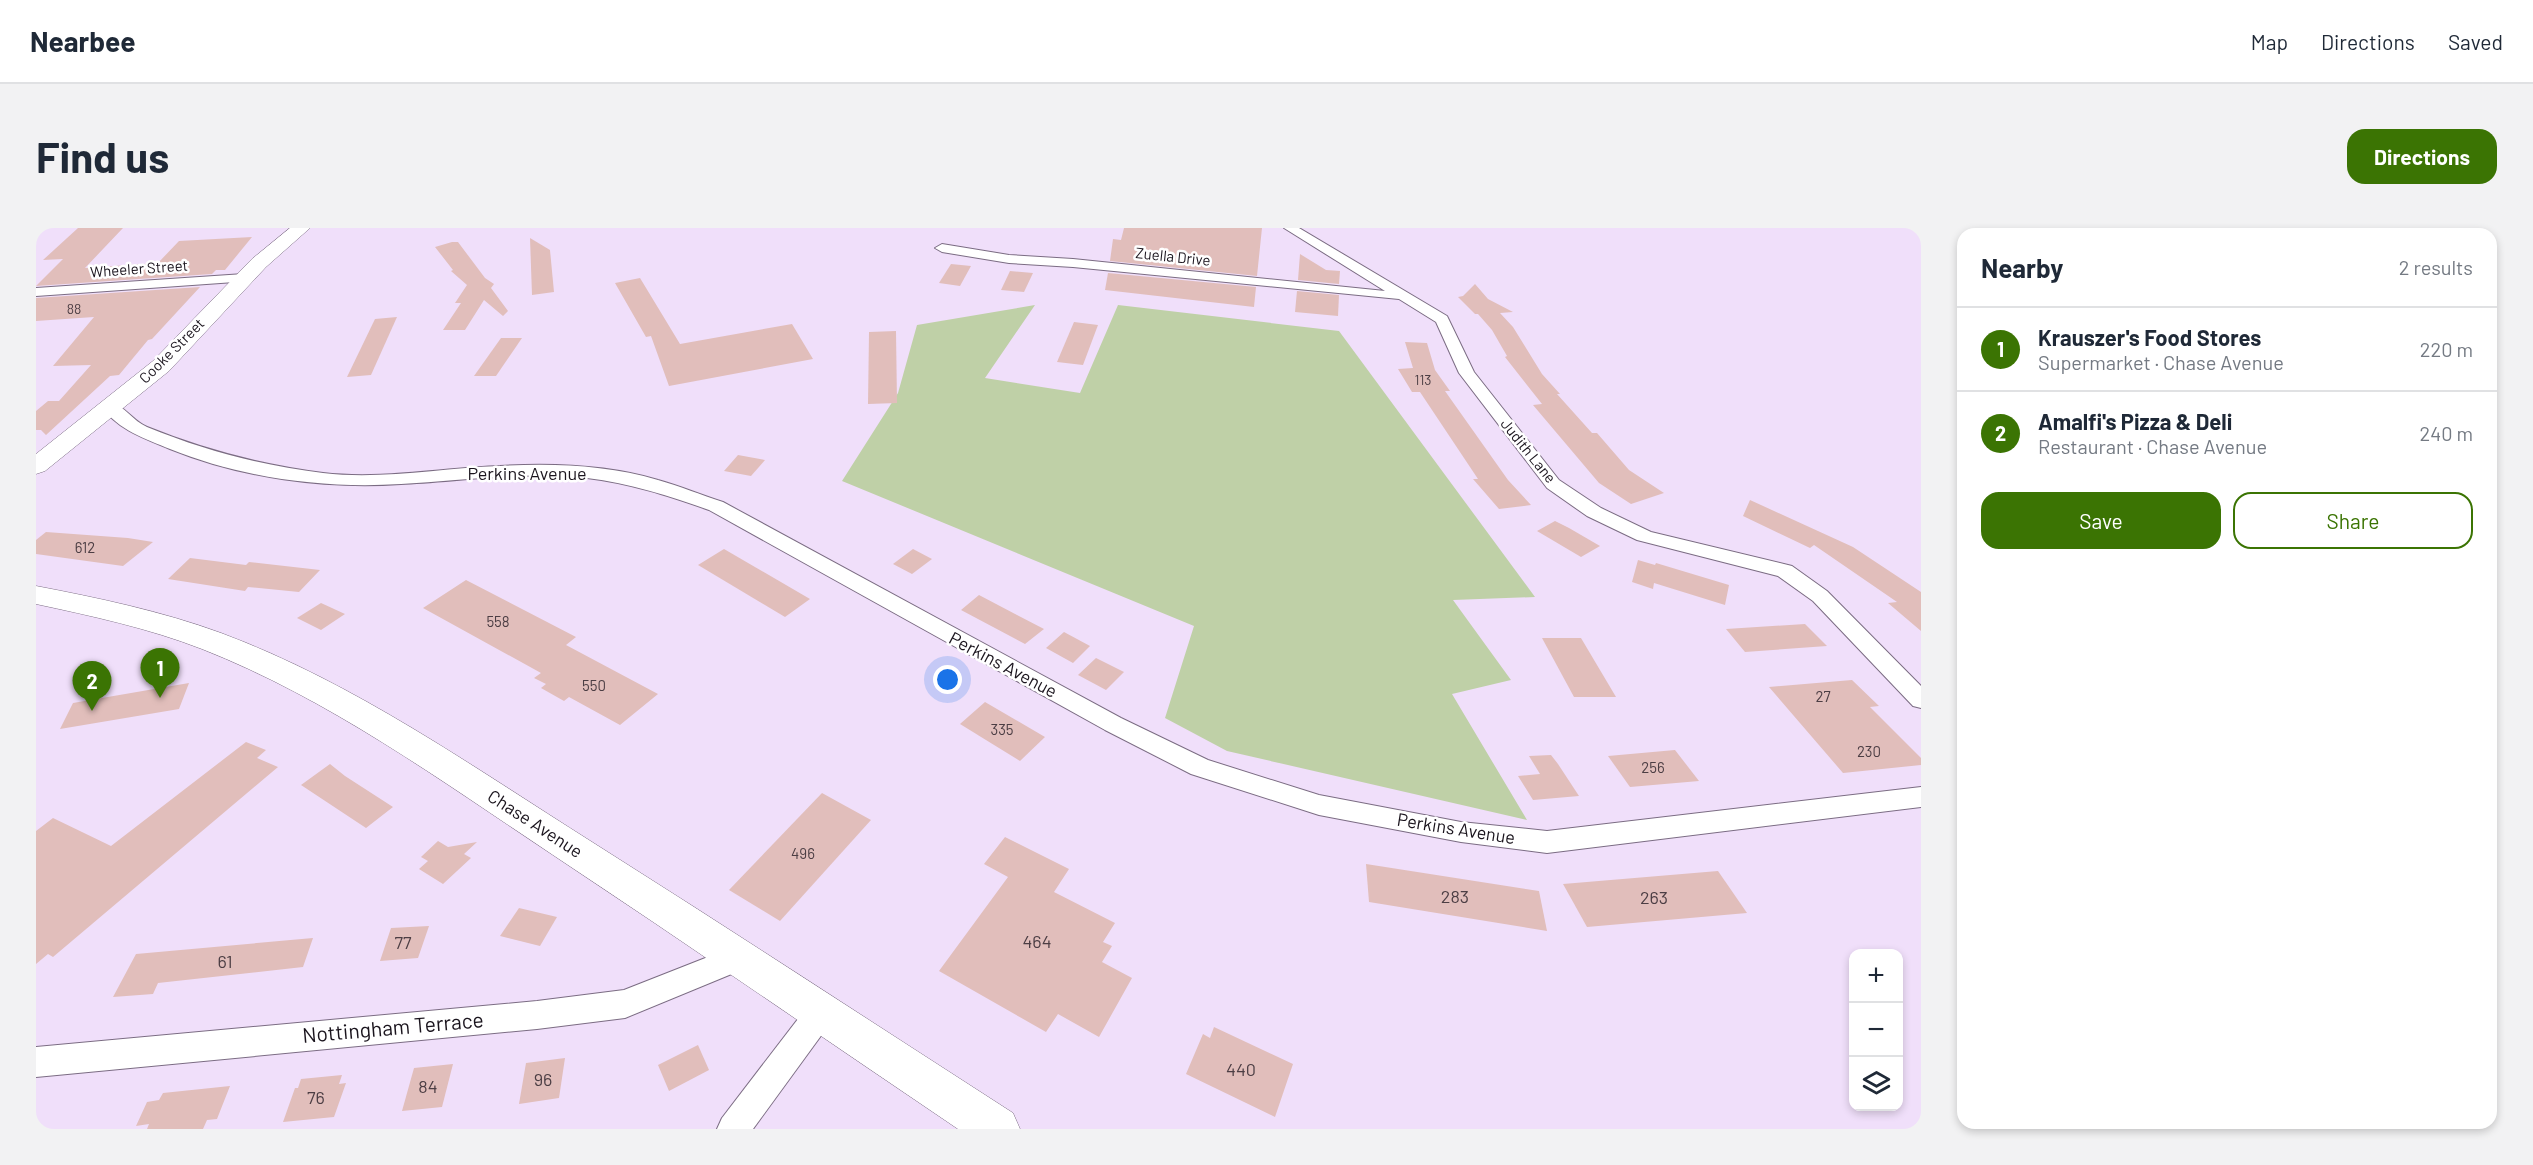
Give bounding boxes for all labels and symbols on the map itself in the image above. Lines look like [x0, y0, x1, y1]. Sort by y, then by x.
street label: Zuella Drive [1135, 243, 1211, 269]
street label: Wheeler Street [89, 256, 188, 280]
house number: 88 [67, 300, 81, 317]
street label: Cooke Street [135, 314, 208, 387]
house number: 113 [1414, 371, 1432, 388]
street label: Judith Lane [1497, 415, 1560, 486]
street label: Perkins Avenue [467, 462, 587, 484]
house number: 612 [75, 538, 95, 556]
house number: 558 [486, 612, 510, 630]
street label: Perkins Avenue [946, 626, 1061, 702]
pin: 1 [140, 648, 180, 698]
pin: 2 [72, 662, 112, 711]
your location [933, 665, 962, 694]
house number: 550 [582, 676, 606, 694]
house number: 27 [1815, 687, 1831, 705]
house number: 335 [990, 720, 1014, 738]
house number: 230 [1857, 742, 1881, 760]
house number: 256 [1641, 758, 1665, 776]
street label: Chase Avenue [484, 784, 587, 862]
street label: Perkins Avenue [1396, 808, 1517, 848]
house number: 496 [791, 844, 815, 862]
house number: 283 [1441, 885, 1469, 907]
house number: 263 [1640, 886, 1668, 908]
house number: 464 [1022, 930, 1052, 952]
house number: 77 [394, 931, 412, 953]
house number: 61 [217, 950, 233, 972]
street label: Nottingham Terrace [301, 1006, 485, 1047]
house number: 440 [1226, 1058, 1256, 1080]
house number: 96 [534, 1068, 552, 1090]
house number: 84 [418, 1075, 438, 1097]
house number: 76 [307, 1086, 325, 1108]

